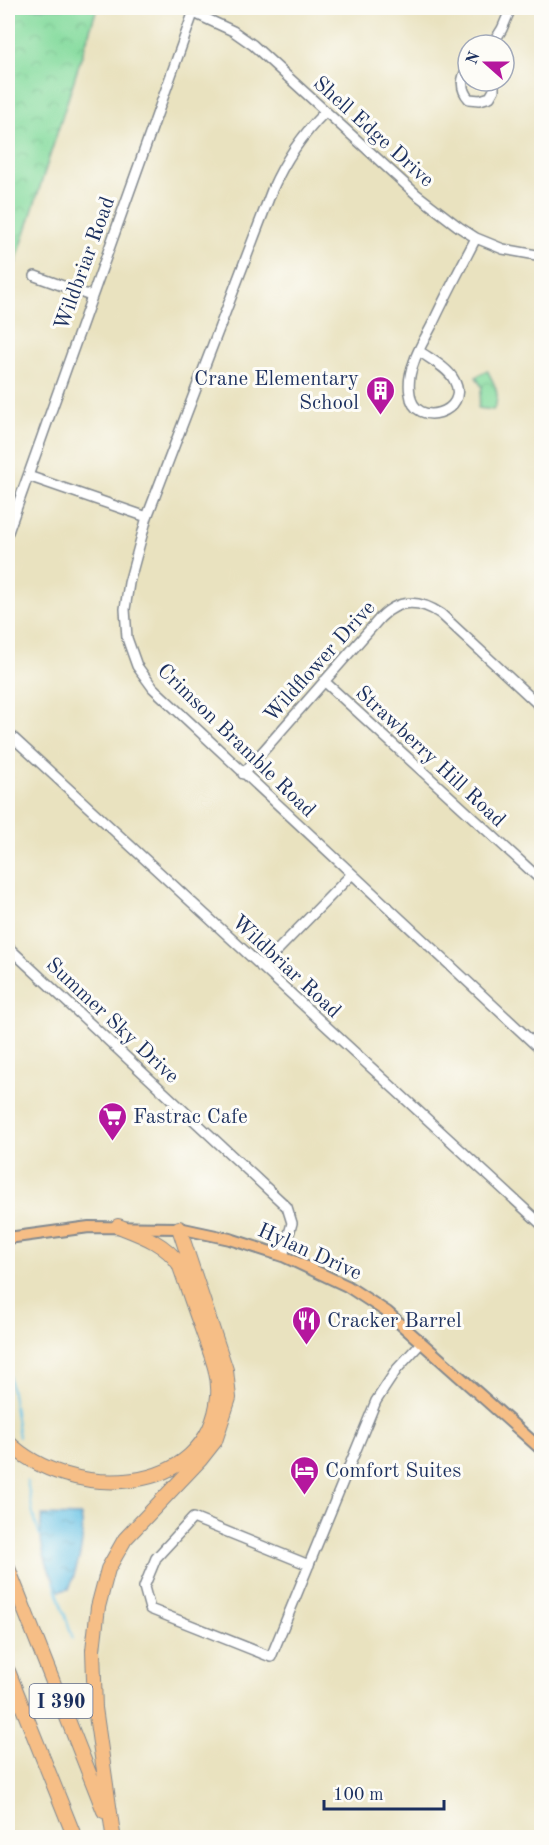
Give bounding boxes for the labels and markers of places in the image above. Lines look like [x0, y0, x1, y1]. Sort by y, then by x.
place label: Crane Elementary School [194, 369, 359, 414]
building icon: Crane Elementary School [364, 374, 396, 416]
supermarket icon: Fastrac Cafe [96, 1100, 128, 1142]
place label: Fastrac Cafe [133, 1107, 248, 1128]
restaurant icon: Cracker Barrel [290, 1304, 322, 1346]
place label: Cracker Barrel [327, 1311, 462, 1332]
hotel icon: Comfort Suites [288, 1454, 320, 1496]
place label: Comfort Suites [325, 1461, 461, 1482]

